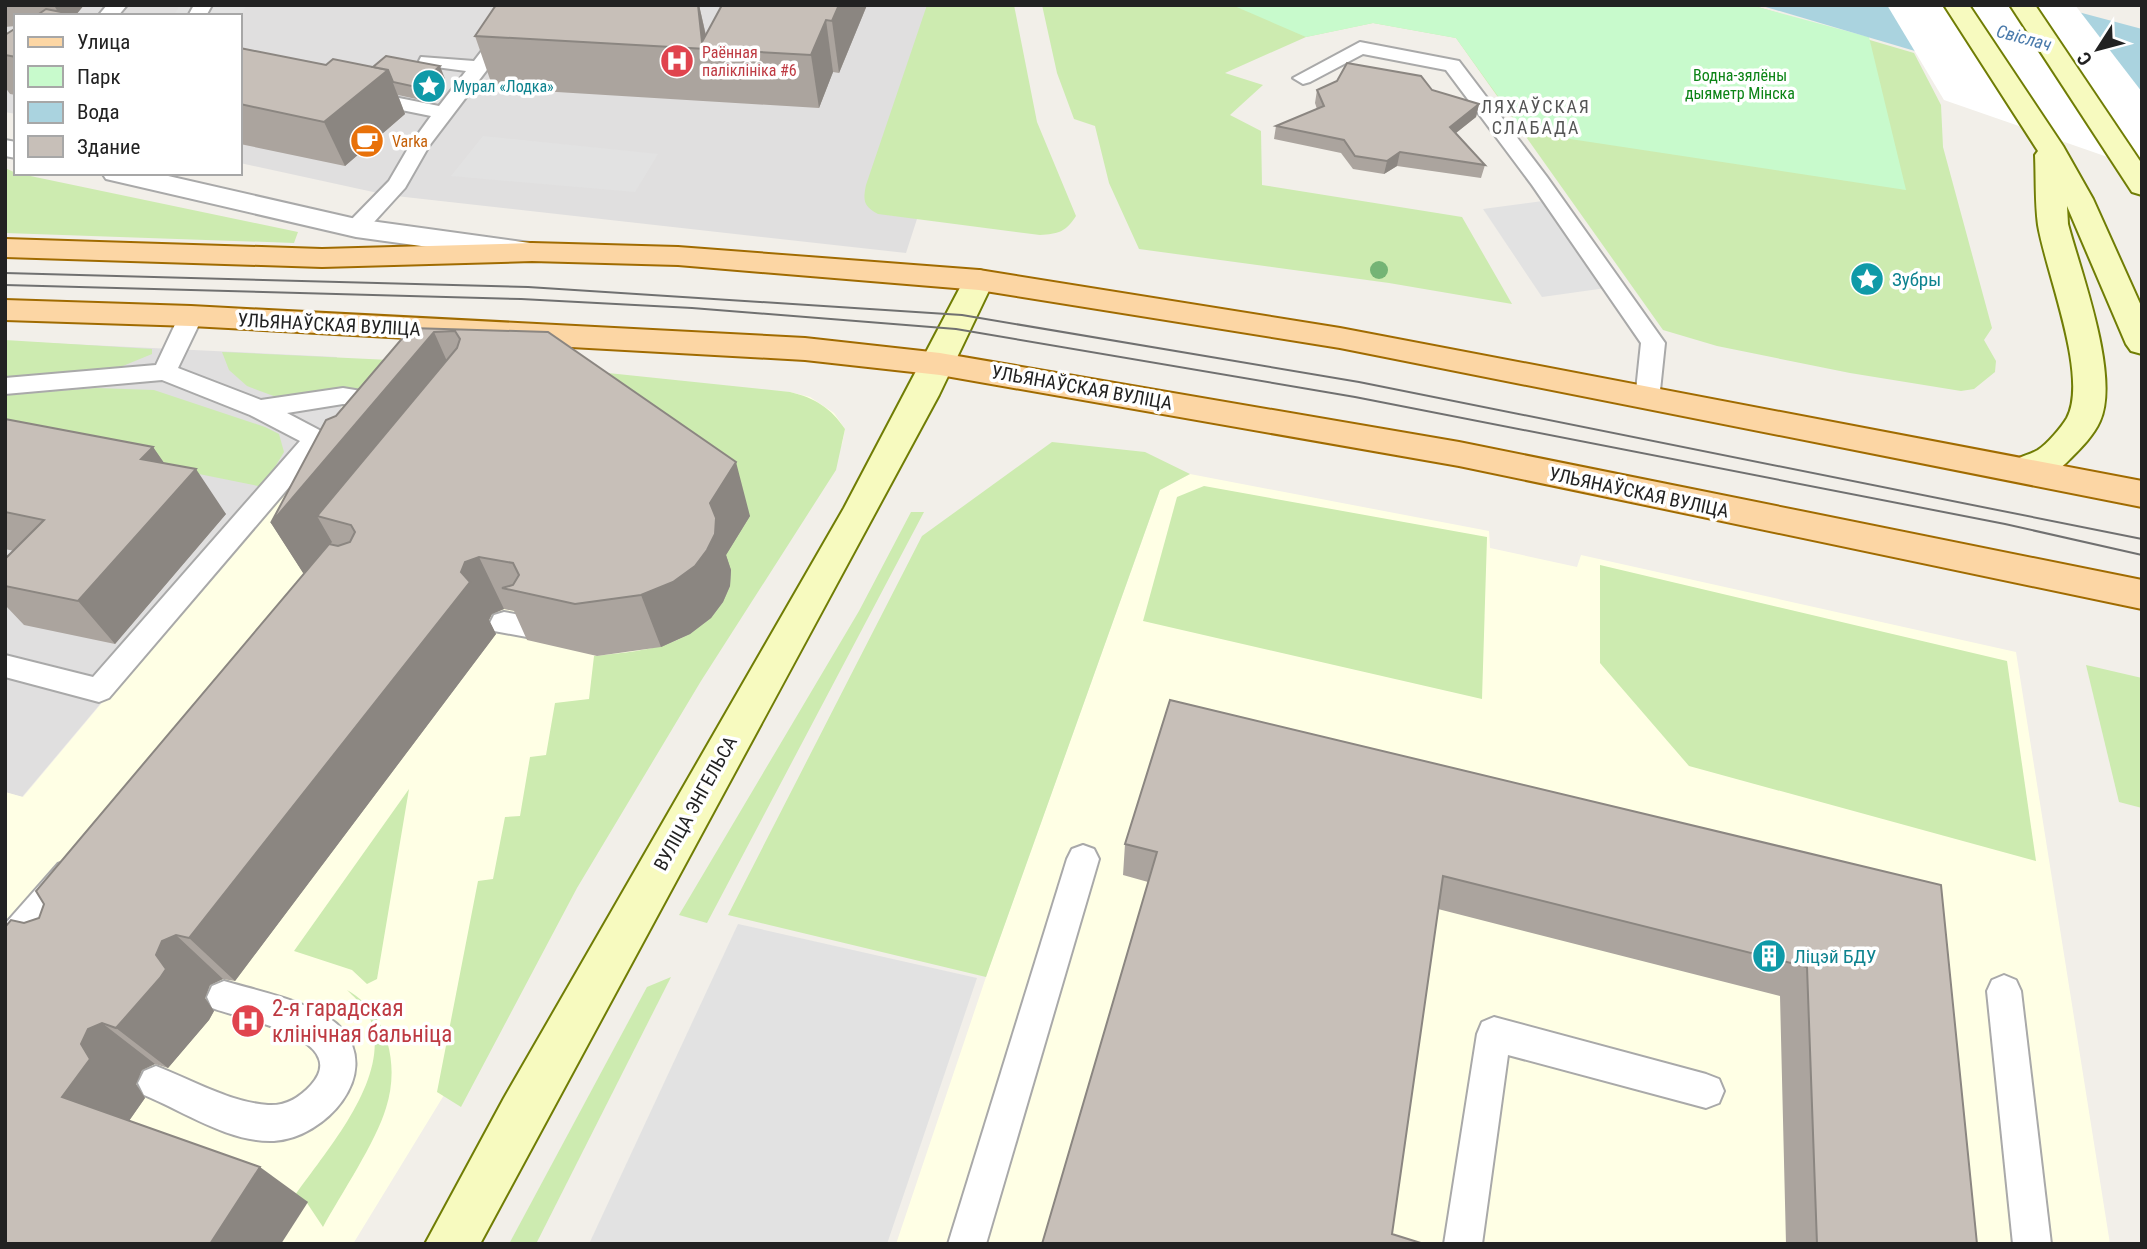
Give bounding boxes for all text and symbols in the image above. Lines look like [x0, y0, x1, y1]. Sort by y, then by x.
legend [14, 14, 242, 175]
north arrow [2063, 14, 2133, 84]
water label: Свіслач [1994, 20, 2054, 55]
text: Улица [77, 30, 130, 54]
hospital icon: Раённая паліклініка #6 [658, 42, 696, 80]
place label: Раённая паліклініка #6 [702, 43, 797, 80]
text: С [2072, 47, 2097, 70]
text: Парк [77, 65, 121, 89]
park label: Водна-зялёны дыяметр Мінска [1685, 66, 1795, 103]
place icon: Мурал «Лодка» [410, 67, 448, 105]
place label: Мурал «Лодка» [453, 77, 554, 96]
district label: ЛЯХАЎСКАЯ СЛАБАДА [1481, 96, 1591, 138]
text: Вода [77, 100, 120, 124]
cafe icon: Varka [348, 122, 386, 160]
place label: Varka [392, 132, 428, 151]
text: Здание [77, 135, 141, 159]
place icon: Зубры [1848, 260, 1886, 298]
place label: Зубры [1892, 268, 1941, 291]
street label: УЛЬЯНАЎСКАЯ ВУЛІЦА [237, 308, 421, 341]
street label: УЛЬЯНАЎСКАЯ ВУЛІЦА [990, 360, 1174, 415]
street label: УЛЬЯНАЎСКАЯ ВУЛІЦА [1547, 462, 1731, 523]
street label: ВУЛІЦА ЭНГЕЛЬСА [649, 732, 742, 874]
building icon: Ліцэй БДУ [1750, 937, 1788, 975]
place label: Ліцэй БДУ [1794, 945, 1876, 968]
place label: 2-я гарадская клінічная бальніца [272, 995, 452, 1048]
hospital icon: 2-я гарадская клінічная бальніца [229, 1002, 267, 1040]

